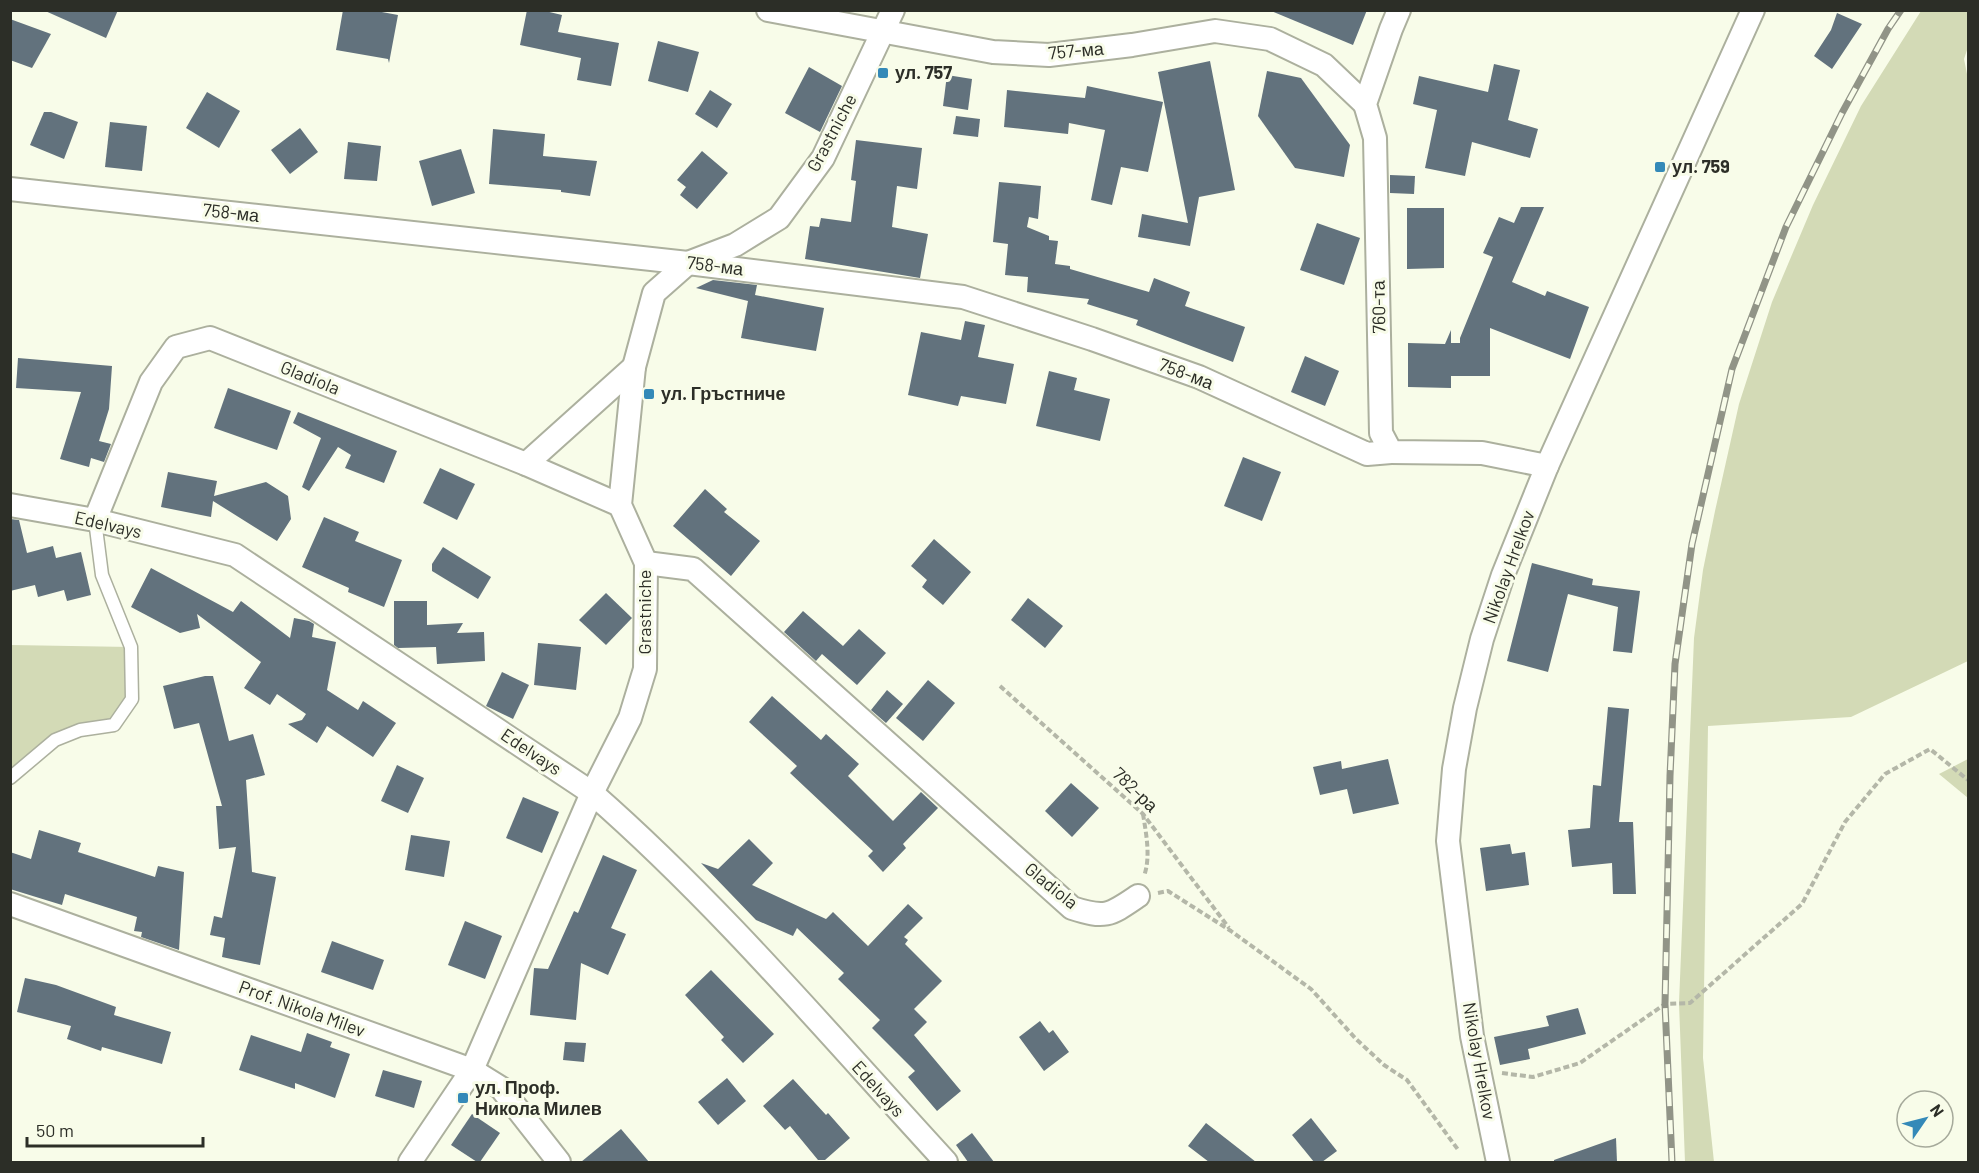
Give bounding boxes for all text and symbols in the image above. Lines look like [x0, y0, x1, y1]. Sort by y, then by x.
street label: 757-ма [1047, 37, 1106, 63]
place label: ул. 757 [895, 61, 952, 83]
marker: ул. 757 [876, 66, 890, 80]
street label: Grastniche [802, 90, 861, 175]
place label: ул. 759 [1672, 155, 1730, 177]
marker: ул. 759 [1653, 160, 1667, 174]
street label: 758-ма [202, 198, 261, 226]
street label: 758-ма [686, 251, 746, 279]
street label: 760-та [1367, 279, 1389, 334]
street label: 758-ма [1156, 353, 1218, 394]
street label: Gladiola [278, 355, 343, 399]
place label: ул. Гръстниче [661, 382, 786, 404]
marker: ул. Гръстниче [642, 387, 656, 401]
street label: Edelvays [72, 506, 144, 542]
street label: Nikolay Hrelkov [1477, 507, 1539, 626]
street label: Grastniche [633, 570, 655, 654]
street label: Edelvays [497, 723, 566, 779]
street label: 782-ра [1108, 762, 1164, 817]
street label: Gladiola [1021, 857, 1083, 913]
street label: Prof. Nikola Milev [236, 975, 369, 1041]
street label: Nikolay Hrelkov [1459, 1000, 1501, 1122]
street label: Edelvays [848, 1056, 910, 1121]
place label: ул. Проф. Никола Милев [475, 1076, 602, 1119]
north arrow [1895, 1089, 1955, 1149]
marker: ул. Проф. Никола Милев [456, 1091, 470, 1105]
text: N [1927, 1100, 1949, 1120]
scale bar [27, 1110, 202, 1148]
text: 50 m [36, 1119, 74, 1141]

